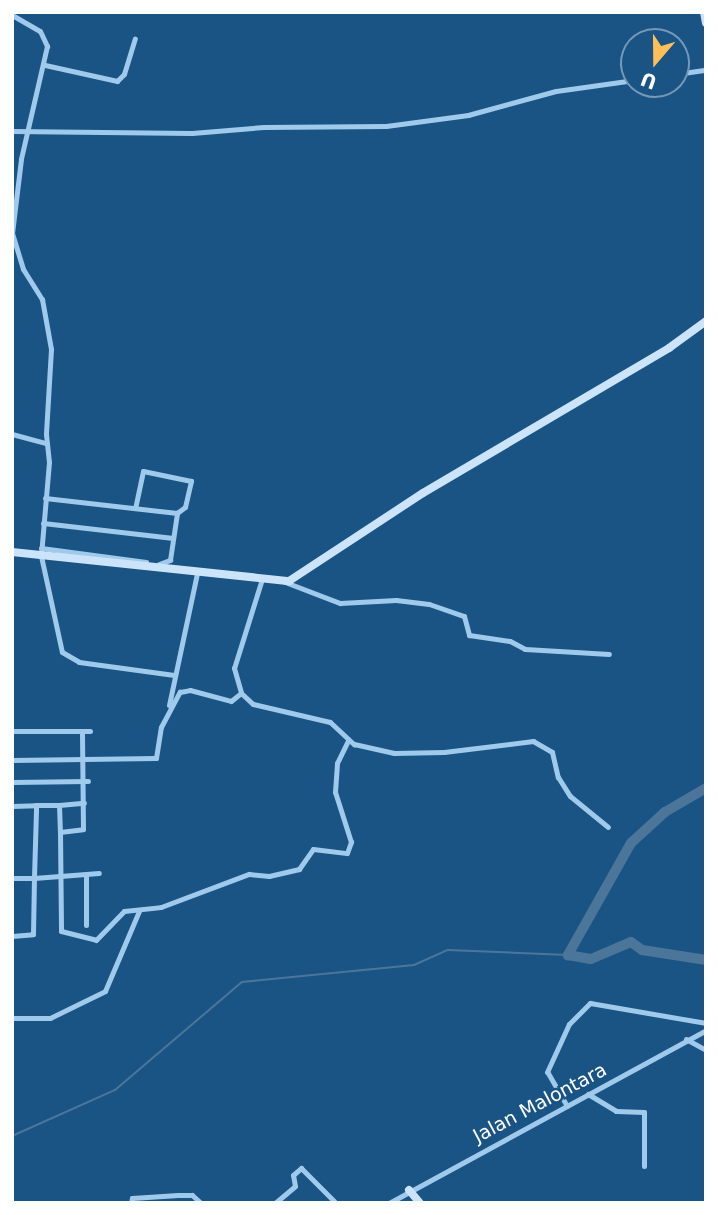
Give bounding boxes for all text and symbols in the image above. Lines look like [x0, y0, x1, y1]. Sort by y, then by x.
north arrow [620, 28, 690, 98]
text: U [637, 68, 660, 94]
street label: Jalan Malontara [469, 1058, 611, 1148]

